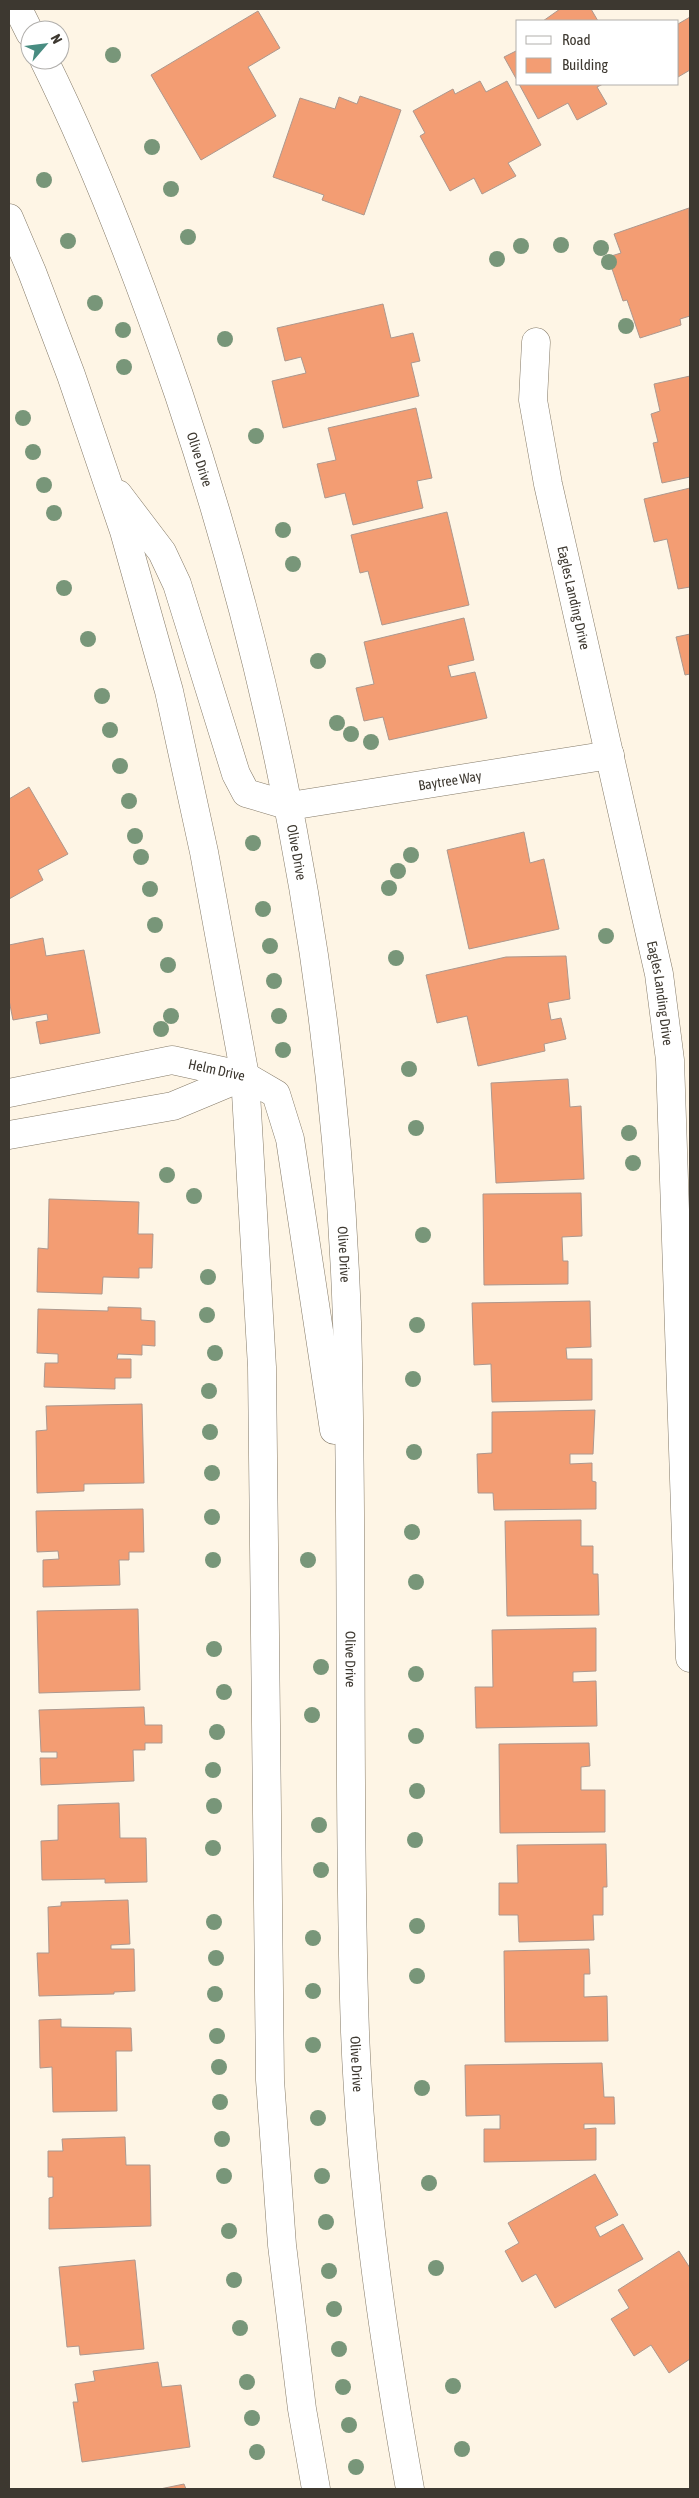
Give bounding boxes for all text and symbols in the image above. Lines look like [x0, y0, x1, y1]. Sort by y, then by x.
north arrow [20, 20, 70, 70]
legend [516, 20, 679, 85]
text: N [47, 31, 65, 46]
text: Road [562, 31, 591, 48]
text: Building [562, 56, 608, 73]
street label: Olive Drive [184, 430, 216, 489]
street label: Eagles Landing Drive [554, 544, 593, 651]
street label: Baytree Way [417, 768, 483, 793]
street label: Olive Drive [284, 823, 310, 881]
street label: Eagles Landing Drive [644, 939, 676, 1047]
street label: Helm Drive [187, 1056, 246, 1084]
street label: Olive Drive [335, 1226, 353, 1283]
street label: Olive Drive [343, 1631, 359, 1687]
street label: Olive Drive [347, 2036, 366, 2093]

